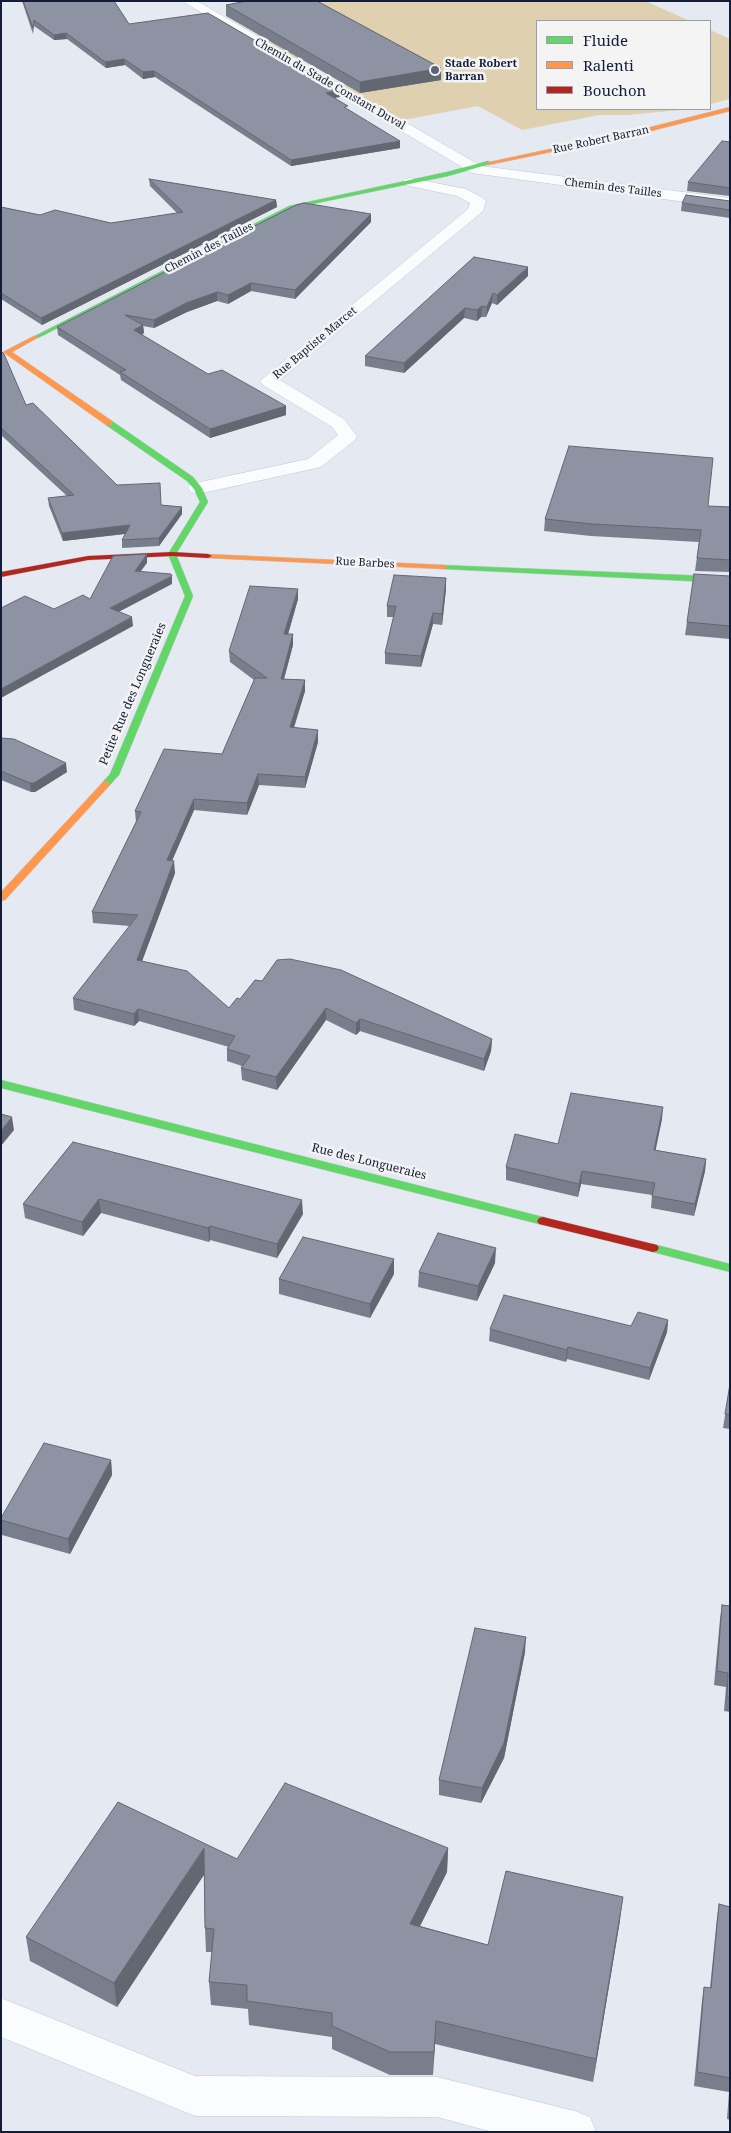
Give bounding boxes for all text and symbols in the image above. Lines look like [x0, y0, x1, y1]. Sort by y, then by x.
legend [536, 20, 711, 110]
text: Fluide [583, 30, 628, 50]
street label: Chemin du Stade Constant Duval [252, 35, 408, 133]
text: Ralenti [583, 55, 634, 75]
place label: Stade Robert Barran [445, 57, 517, 83]
marker: Stade Robert Barran [429, 64, 441, 76]
text: Bouchon [583, 80, 646, 100]
street label: Rue Robert Barran [552, 123, 650, 157]
street label: Chemin des Tailles [564, 175, 662, 201]
street label: Chemin des Tailles [162, 220, 256, 276]
street label: Rue Baptiste Marcet [271, 304, 359, 382]
street label: Rue Barbes [335, 555, 395, 571]
street label: Petite Rue des Longueraies [96, 621, 170, 767]
street label: Rue des Longueraies [310, 1141, 428, 1183]

